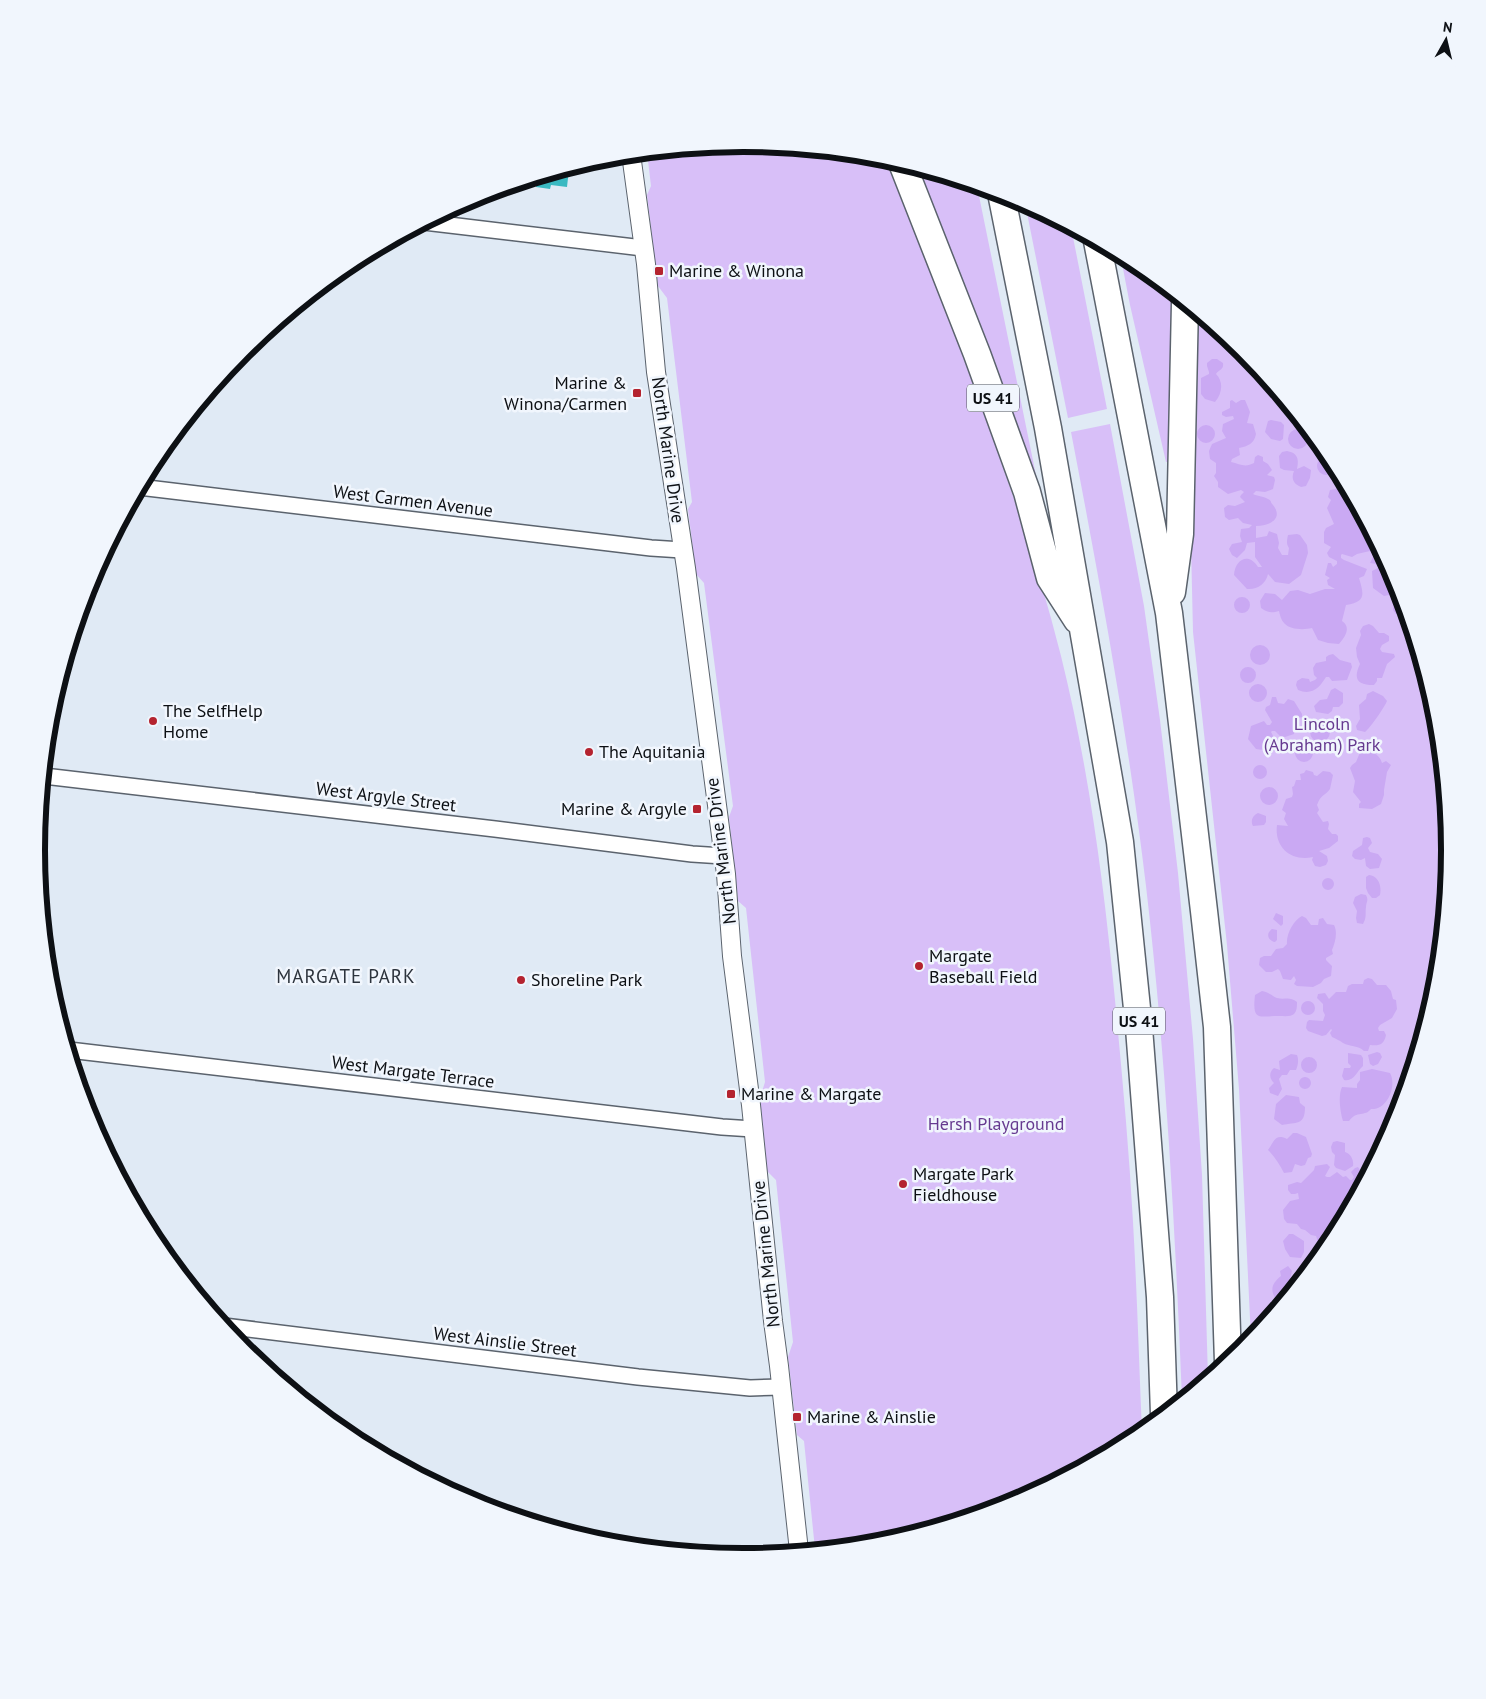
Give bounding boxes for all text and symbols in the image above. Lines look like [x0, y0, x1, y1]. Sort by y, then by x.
north arrow [1421, 15, 1471, 65]
text: N [1442, 18, 1454, 37]
place label: Marine & Winona [669, 259, 804, 282]
marker: Marine & Winona [653, 265, 665, 277]
place label: Marine & Winona/Carmen [504, 371, 627, 415]
street label: North Marine Drive [647, 375, 690, 525]
road number: US 41 [967, 384, 1019, 412]
marker: Marine & Winona/Carmen [631, 387, 643, 399]
street label: West Carmen Avenue [332, 479, 494, 522]
place label: The SelfHelp Home [163, 699, 263, 743]
park label: Lincoln (Abraham) Park [1264, 712, 1381, 756]
marker: The SelfHelp Home [147, 715, 159, 727]
place label: The Aquitania [599, 740, 705, 763]
marker: The Aquitania [583, 746, 595, 758]
street label: West Argyle Street [315, 776, 457, 817]
street label: North Marine Drive [700, 776, 741, 926]
place label: Marine & Argyle [561, 797, 687, 820]
marker: Marine & Argyle [691, 803, 703, 815]
place label: Margate Baseball Field [929, 944, 1037, 988]
marker: Margate Baseball Field [913, 960, 925, 972]
district label: MARGATE PARK [276, 964, 416, 988]
place label: Shoreline Park [531, 968, 643, 991]
marker: Shoreline Park [515, 974, 527, 986]
road number: US 41 [1113, 1008, 1165, 1034]
street label: West Margate Terrace [330, 1050, 496, 1093]
place label: Marine & Margate [741, 1082, 881, 1105]
marker: Marine & Margate [725, 1088, 737, 1100]
park label: Hersh Playground [928, 1112, 1064, 1135]
place label: Margate Park Fieldhouse [913, 1162, 1014, 1206]
marker: Margate Park Fieldhouse [897, 1178, 909, 1190]
street label: North Marine Drive [746, 1180, 785, 1329]
street label: West Ainslie Street [432, 1321, 578, 1362]
place label: Marine & Ainslie [807, 1405, 936, 1428]
marker: Marine & Ainslie [791, 1411, 803, 1423]

